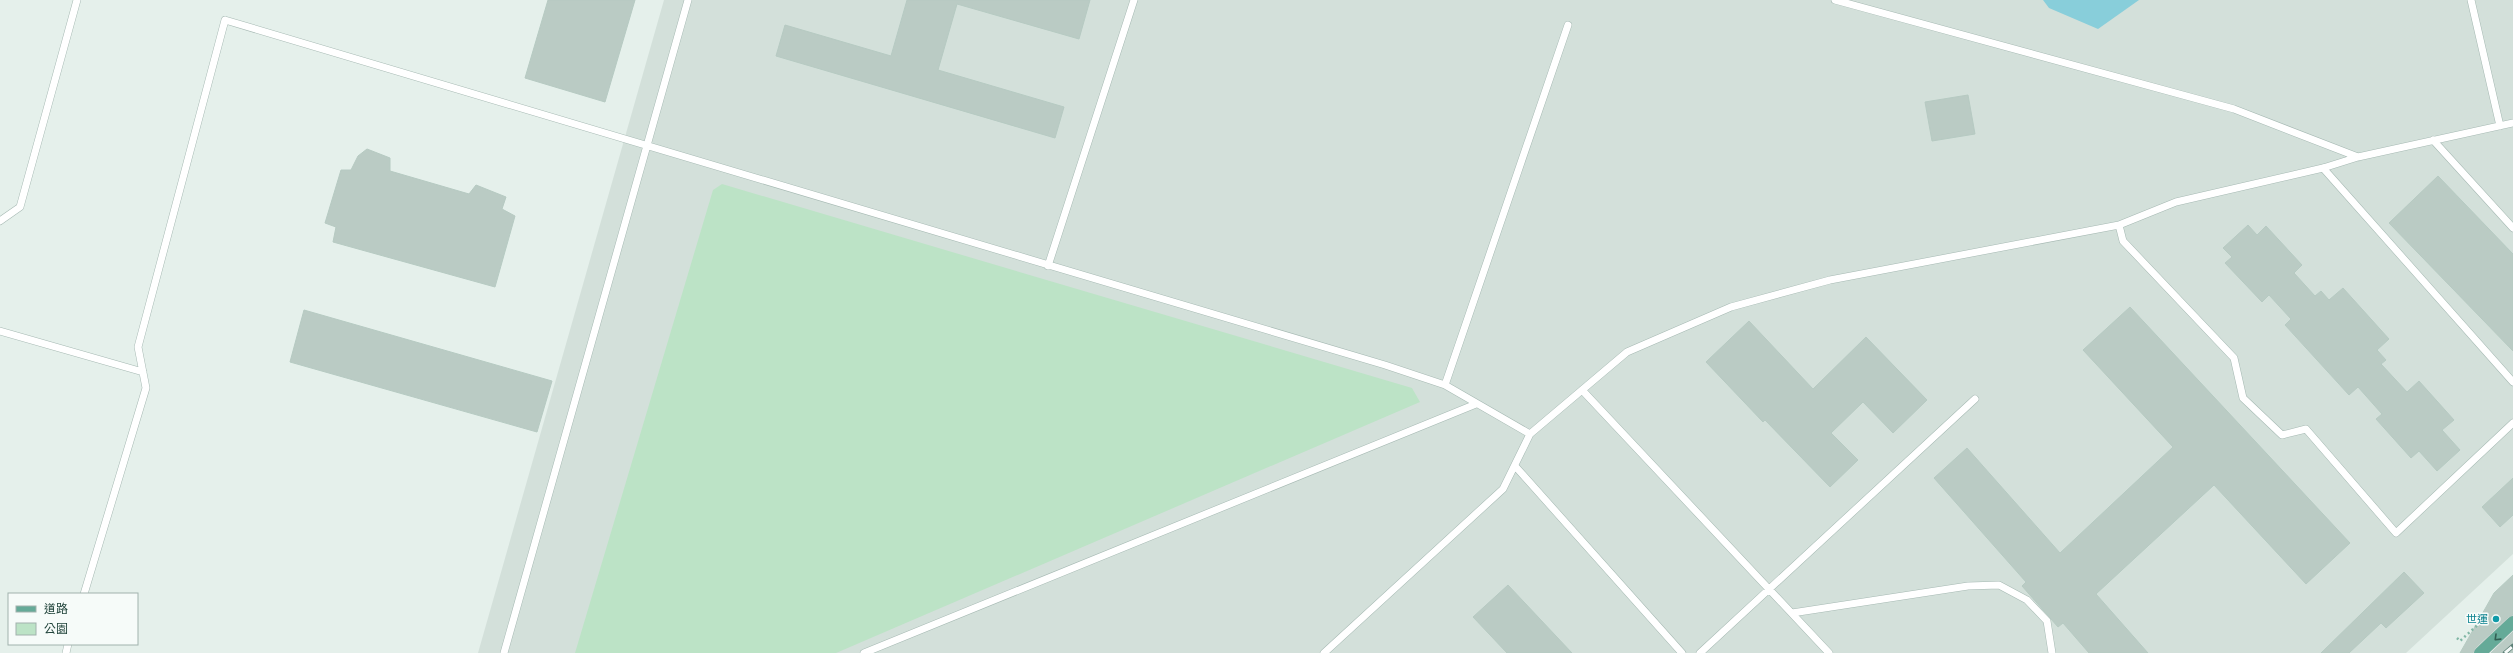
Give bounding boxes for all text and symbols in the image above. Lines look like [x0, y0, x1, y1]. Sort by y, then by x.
legend [8, 593, 138, 645]
text: 道路 [44, 600, 68, 617]
place label: 世運 [2466, 611, 2488, 627]
marker: 世運 [2491, 614, 2501, 624]
text: 公園 [44, 620, 68, 637]
one-way arrow [2494, 633, 2502, 640]

